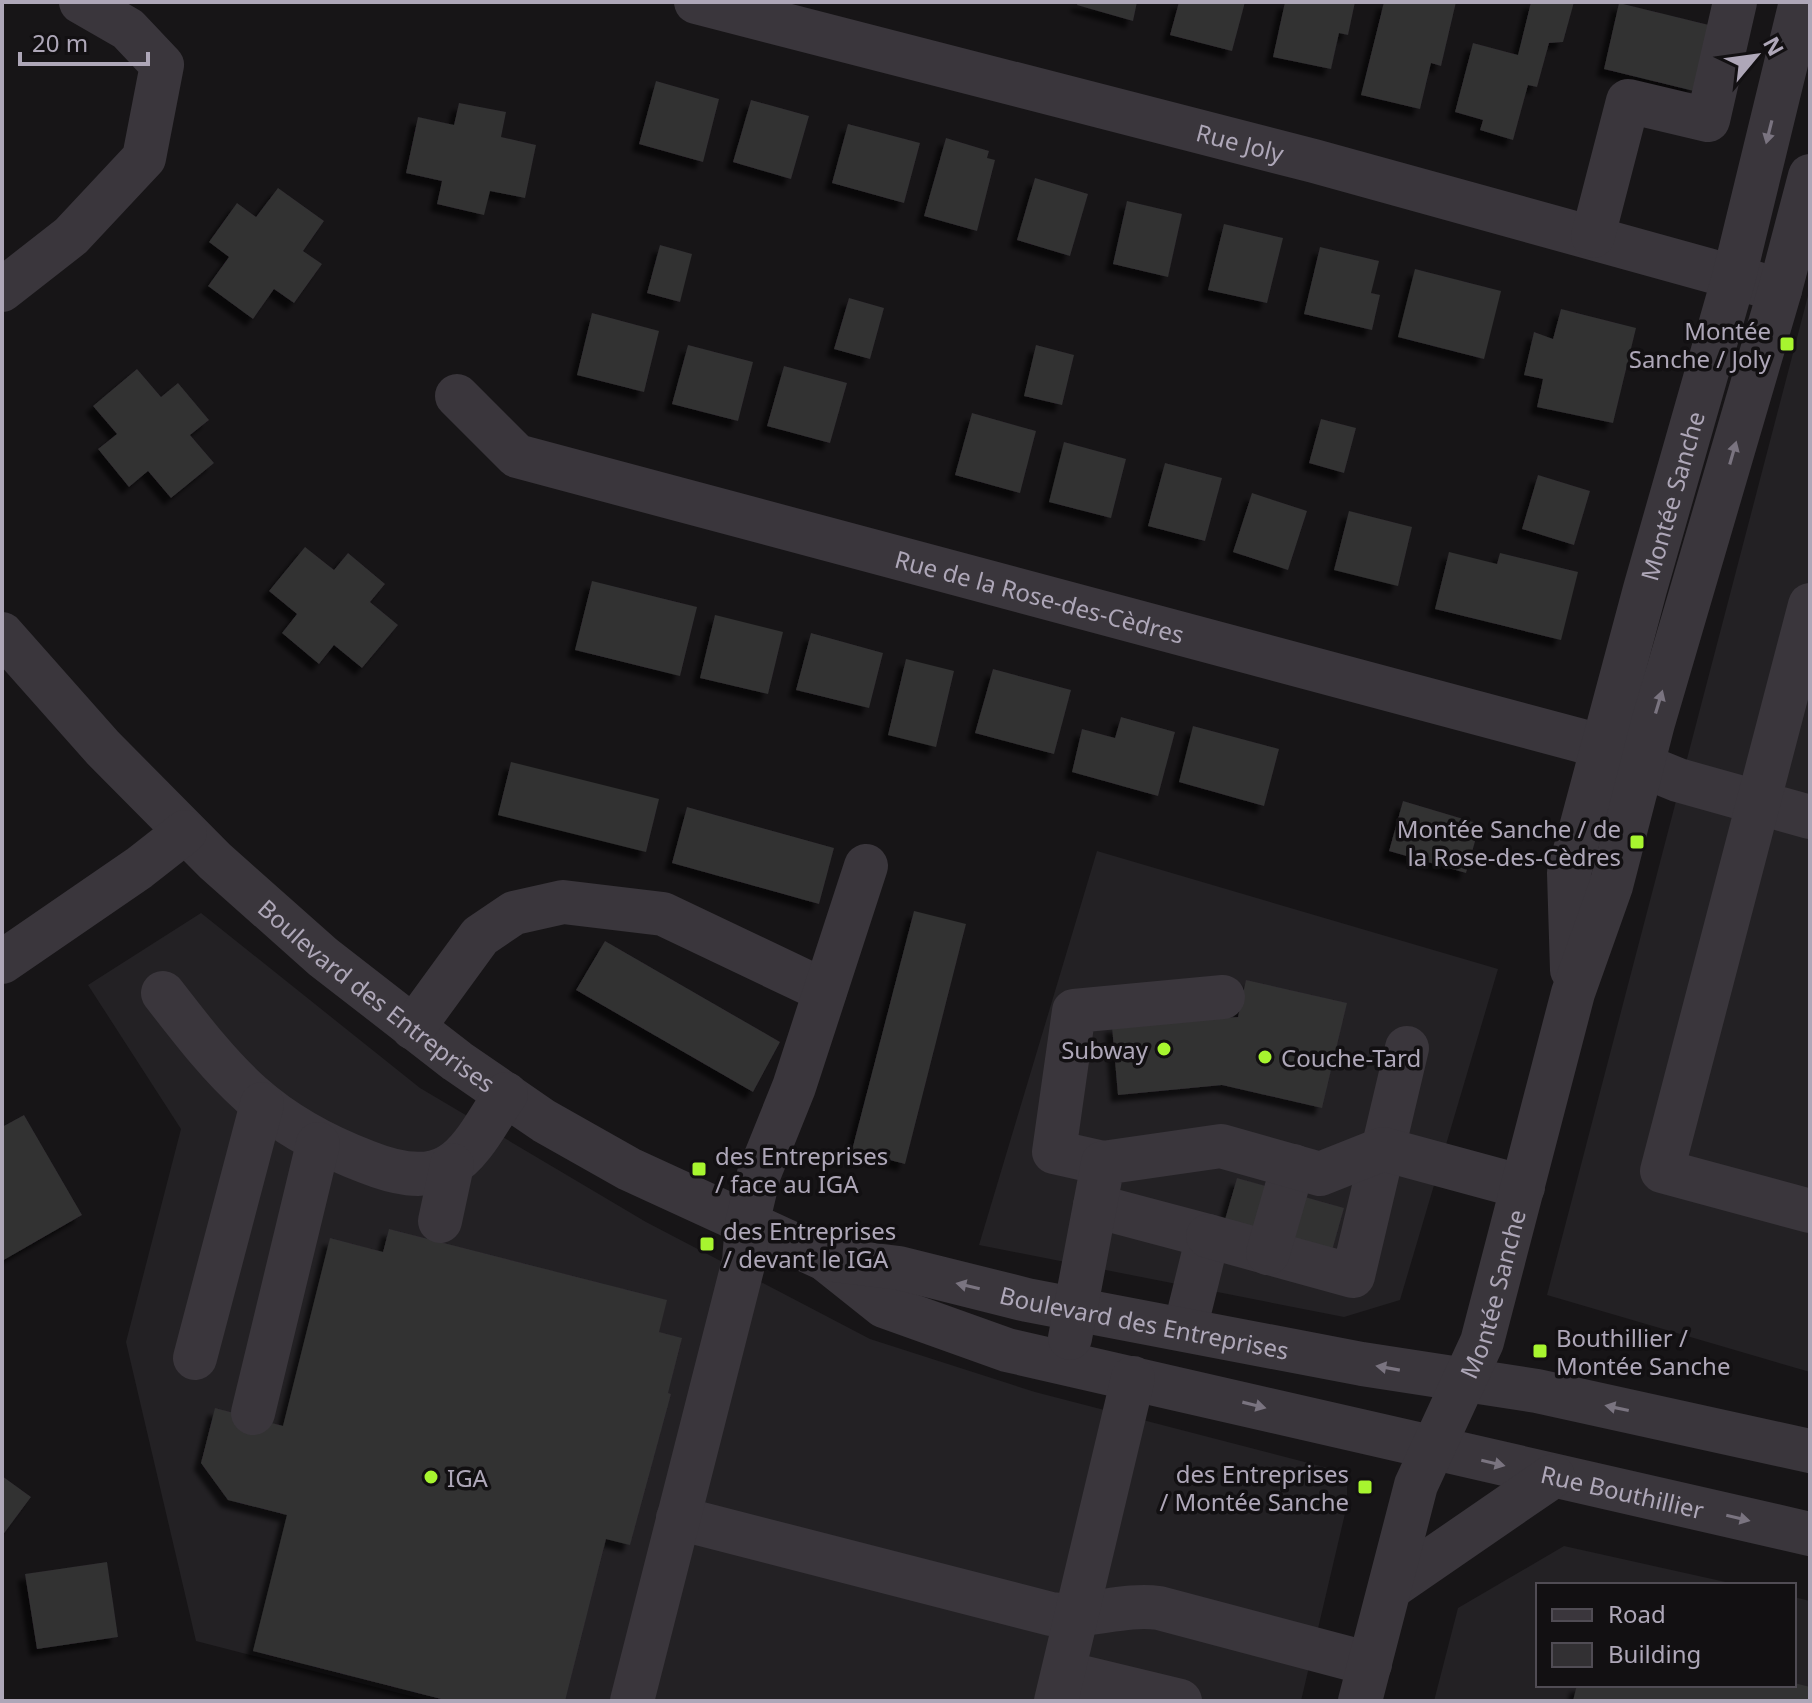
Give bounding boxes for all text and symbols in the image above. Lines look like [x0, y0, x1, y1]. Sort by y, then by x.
scale bar [20, 16, 148, 66]
north arrow [1716, 16, 1796, 96]
text: 20 m [32, 26, 88, 59]
text: N [1757, 31, 1792, 61]
street label: Rue Joly [1193, 115, 1288, 169]
one-way arrow [1762, 120, 1775, 145]
place label: Montée Sanche / Joly [1629, 314, 1772, 375]
marker: Montée Sanche / Joly [1778, 335, 1796, 353]
street label: Montée Sanche [1632, 407, 1711, 584]
one-way arrow [1727, 441, 1740, 465]
street label: Rue de la Rose-des-Cèdres [892, 541, 1188, 650]
one-way arrow [1653, 690, 1666, 714]
place label: Montée Sanche / de la Rose-des-Cèdres [1397, 812, 1621, 873]
marker: Montée Sanche / de la Rose-des-Cèdres [1628, 833, 1646, 851]
street label: Boulevard des Entreprises [252, 891, 502, 1099]
place label: Subway [1061, 1033, 1149, 1066]
marker: Subway [1155, 1040, 1173, 1058]
place label: Couche-Tard [1281, 1041, 1421, 1074]
marker: Couche-Tard [1256, 1048, 1274, 1066]
place label: des Entreprises / face au IGA [715, 1139, 888, 1200]
marker: des Entreprises / face au IGA [690, 1160, 708, 1178]
street label: Montée Sanche [1451, 1206, 1532, 1383]
place label: des Entreprises / devant le IGA [723, 1214, 896, 1275]
marker: des Entreprises / devant le IGA [698, 1235, 716, 1253]
street label: Boulevard des Entreprises [996, 1277, 1292, 1366]
one-way arrow [955, 1279, 980, 1292]
place label: Bouthillier / Montée Sanche [1556, 1321, 1730, 1382]
marker: Bouthillier / Montée Sanche [1531, 1342, 1549, 1360]
one-way arrow [1375, 1362, 1400, 1374]
one-way arrow [1241, 1400, 1266, 1412]
one-way arrow [1604, 1401, 1629, 1414]
street label: Rue Bouthillier [1538, 1456, 1707, 1526]
place label: des Entreprises / Montée Sanche [1159, 1457, 1349, 1518]
one-way arrow [1480, 1457, 1505, 1470]
place label: IGA [447, 1461, 489, 1494]
marker: IGA [422, 1468, 440, 1486]
marker: des Entreprises / Montée Sanche [1356, 1478, 1374, 1496]
one-way arrow [1726, 1512, 1751, 1525]
legend [1536, 1583, 1796, 1687]
text: Road [1608, 1597, 1666, 1630]
text: Building [1608, 1637, 1701, 1670]

